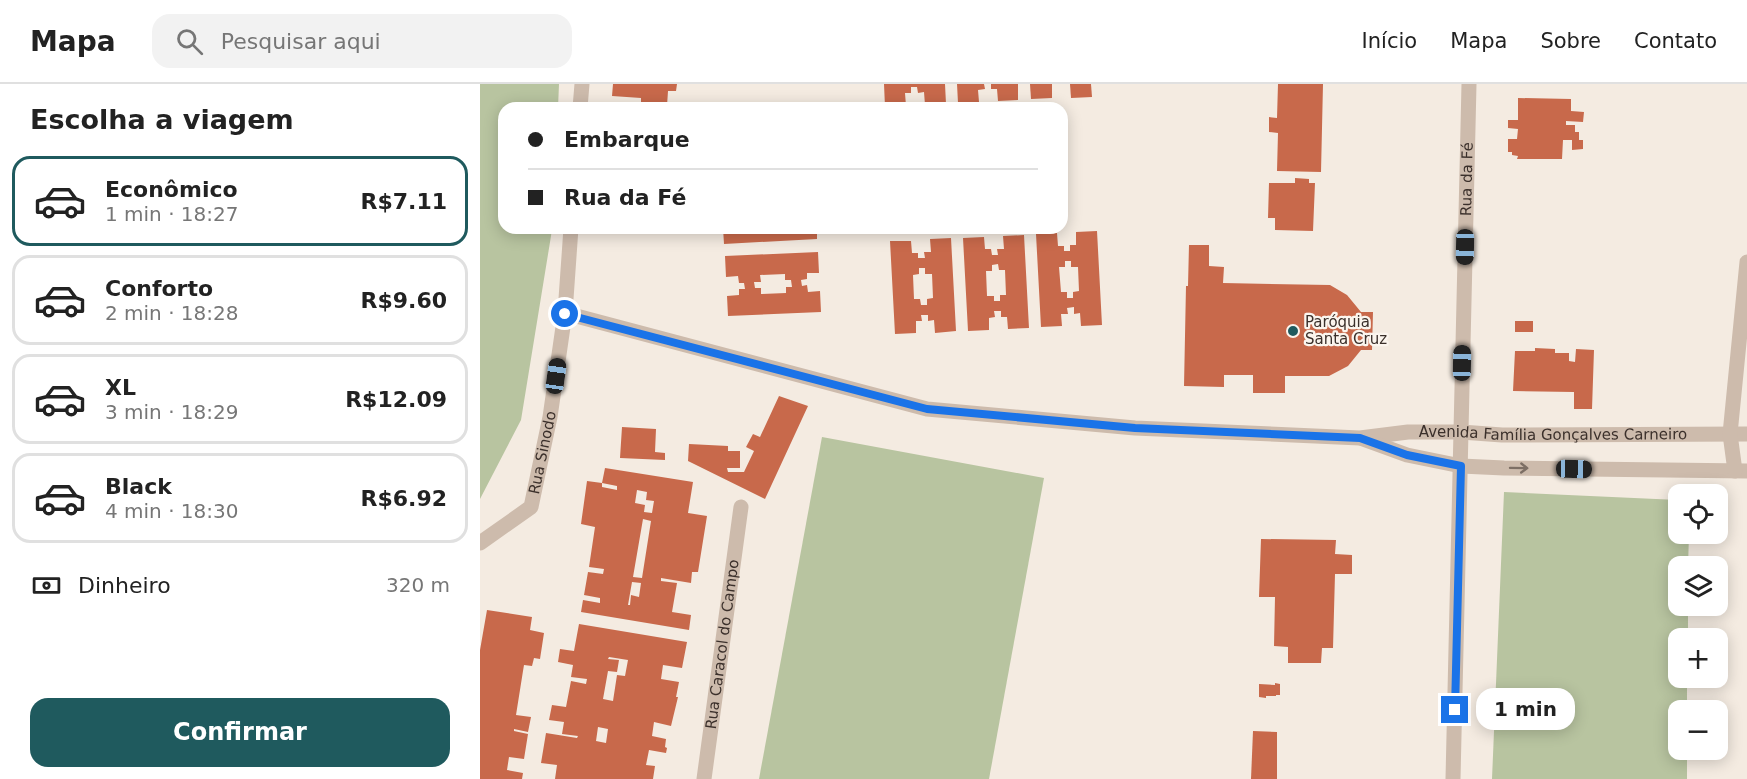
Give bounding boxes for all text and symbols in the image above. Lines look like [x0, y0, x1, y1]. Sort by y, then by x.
search box [152, 14, 572, 68]
text: Mapa [30, 25, 116, 58]
icon: search [173, 25, 206, 58]
text: Pesquisar aqui [221, 29, 381, 54]
text: Início [1362, 29, 1417, 53]
text: Mapa [1450, 29, 1507, 53]
text: Sobre [1540, 29, 1601, 53]
text: Contato [1634, 29, 1717, 53]
text: Escolha a viagem [30, 104, 294, 135]
text: Embarque [564, 127, 690, 152]
street label: Rua da Fé [1457, 142, 1477, 216]
icon: car [33, 174, 87, 228]
text: Econômico [105, 177, 238, 202]
text: Rua da Fé [564, 185, 686, 210]
text: R$7.11 [360, 189, 447, 214]
text: 1 min · 18:27 [105, 202, 239, 226]
car [1456, 229, 1474, 265]
icon: car [33, 273, 87, 327]
text: Conforto [105, 276, 213, 301]
text: R$9.60 [360, 288, 447, 313]
route start [551, 300, 578, 327]
text: 2 min · 18:28 [105, 301, 239, 325]
place label: Paróquia Santa Cruz [1305, 313, 1387, 348]
marker: Paróquia Santa Cruz [1286, 324, 1300, 338]
car [1453, 345, 1471, 381]
car [545, 357, 567, 395]
icon: car [33, 372, 87, 426]
text: XL [105, 375, 136, 400]
text: R$12.09 [345, 387, 447, 412]
text: 3 min · 18:29 [105, 400, 239, 424]
street label: Rua Sinodo [525, 410, 560, 496]
street label: Avenida Família Gonçalves Carneiro [1419, 423, 1687, 444]
car [1556, 460, 1592, 478]
one-way arrow [1509, 462, 1529, 474]
icon: car [33, 471, 87, 525]
text: Black [105, 474, 172, 499]
map controls [1668, 484, 1728, 760]
button: locate [1668, 484, 1728, 544]
text: R$6.92 [360, 486, 447, 511]
text: 4 min · 18:30 [105, 499, 239, 523]
button: layers [1668, 556, 1728, 616]
street label: Rua Caracol do Campo [702, 558, 743, 730]
icon: cash [30, 569, 63, 602]
text: Dinheiro [78, 573, 171, 598]
text: 320 m [386, 573, 450, 597]
button: + [1668, 628, 1728, 688]
callout: 1 min [1476, 689, 1575, 731]
route end [1441, 696, 1468, 723]
text: 1 min [1494, 697, 1557, 721]
button: Confirmar [30, 698, 450, 767]
button: − [1668, 700, 1728, 760]

